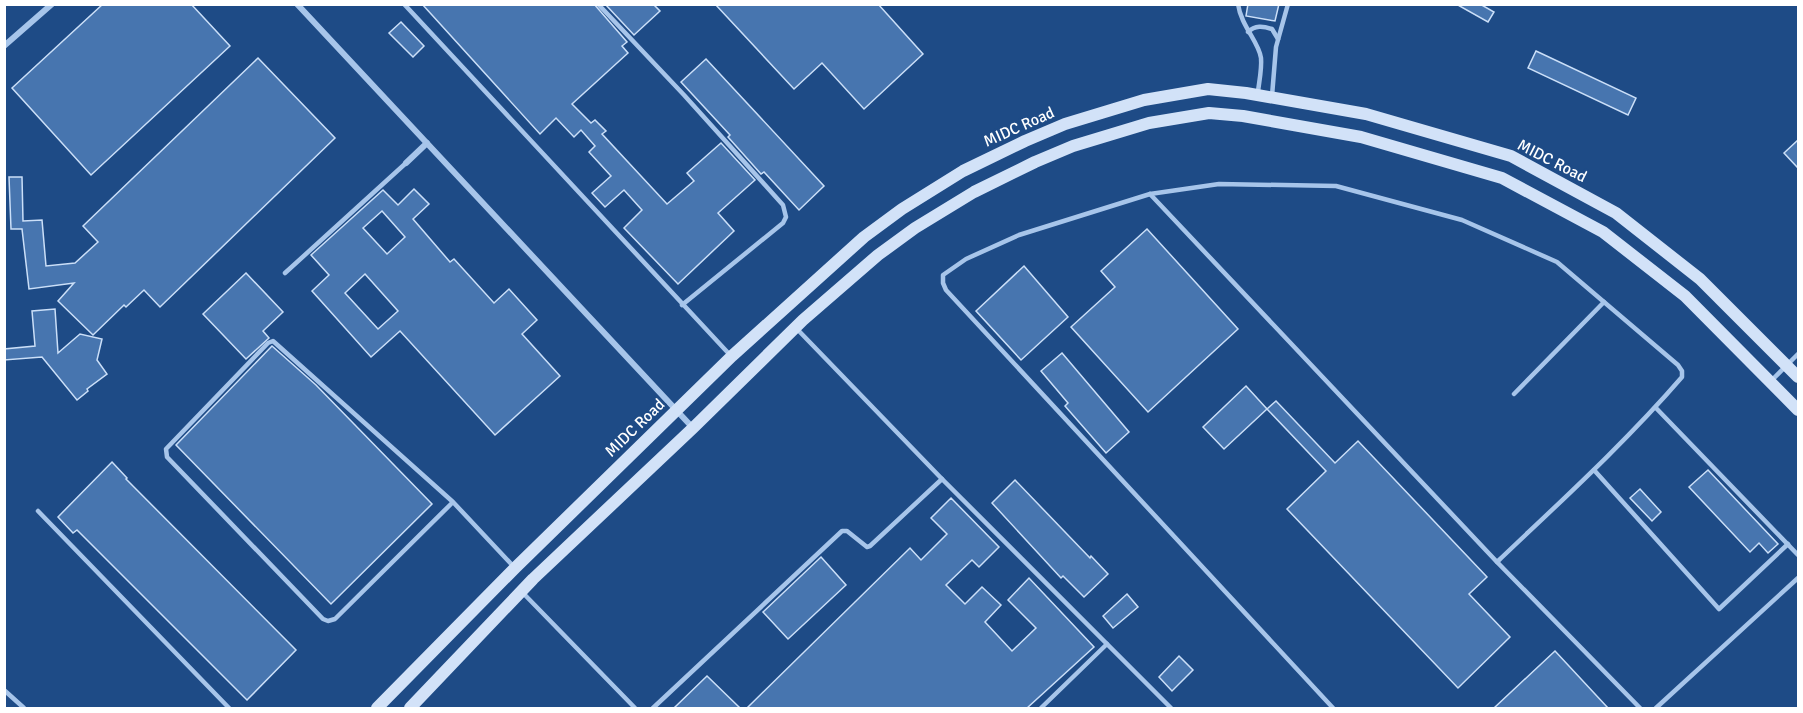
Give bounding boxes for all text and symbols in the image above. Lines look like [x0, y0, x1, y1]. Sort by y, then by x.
street label: MIDC Road [980, 103, 1058, 151]
street label: MIDC Road [1514, 135, 1590, 187]
street label: MIDC Road [601, 395, 669, 461]

